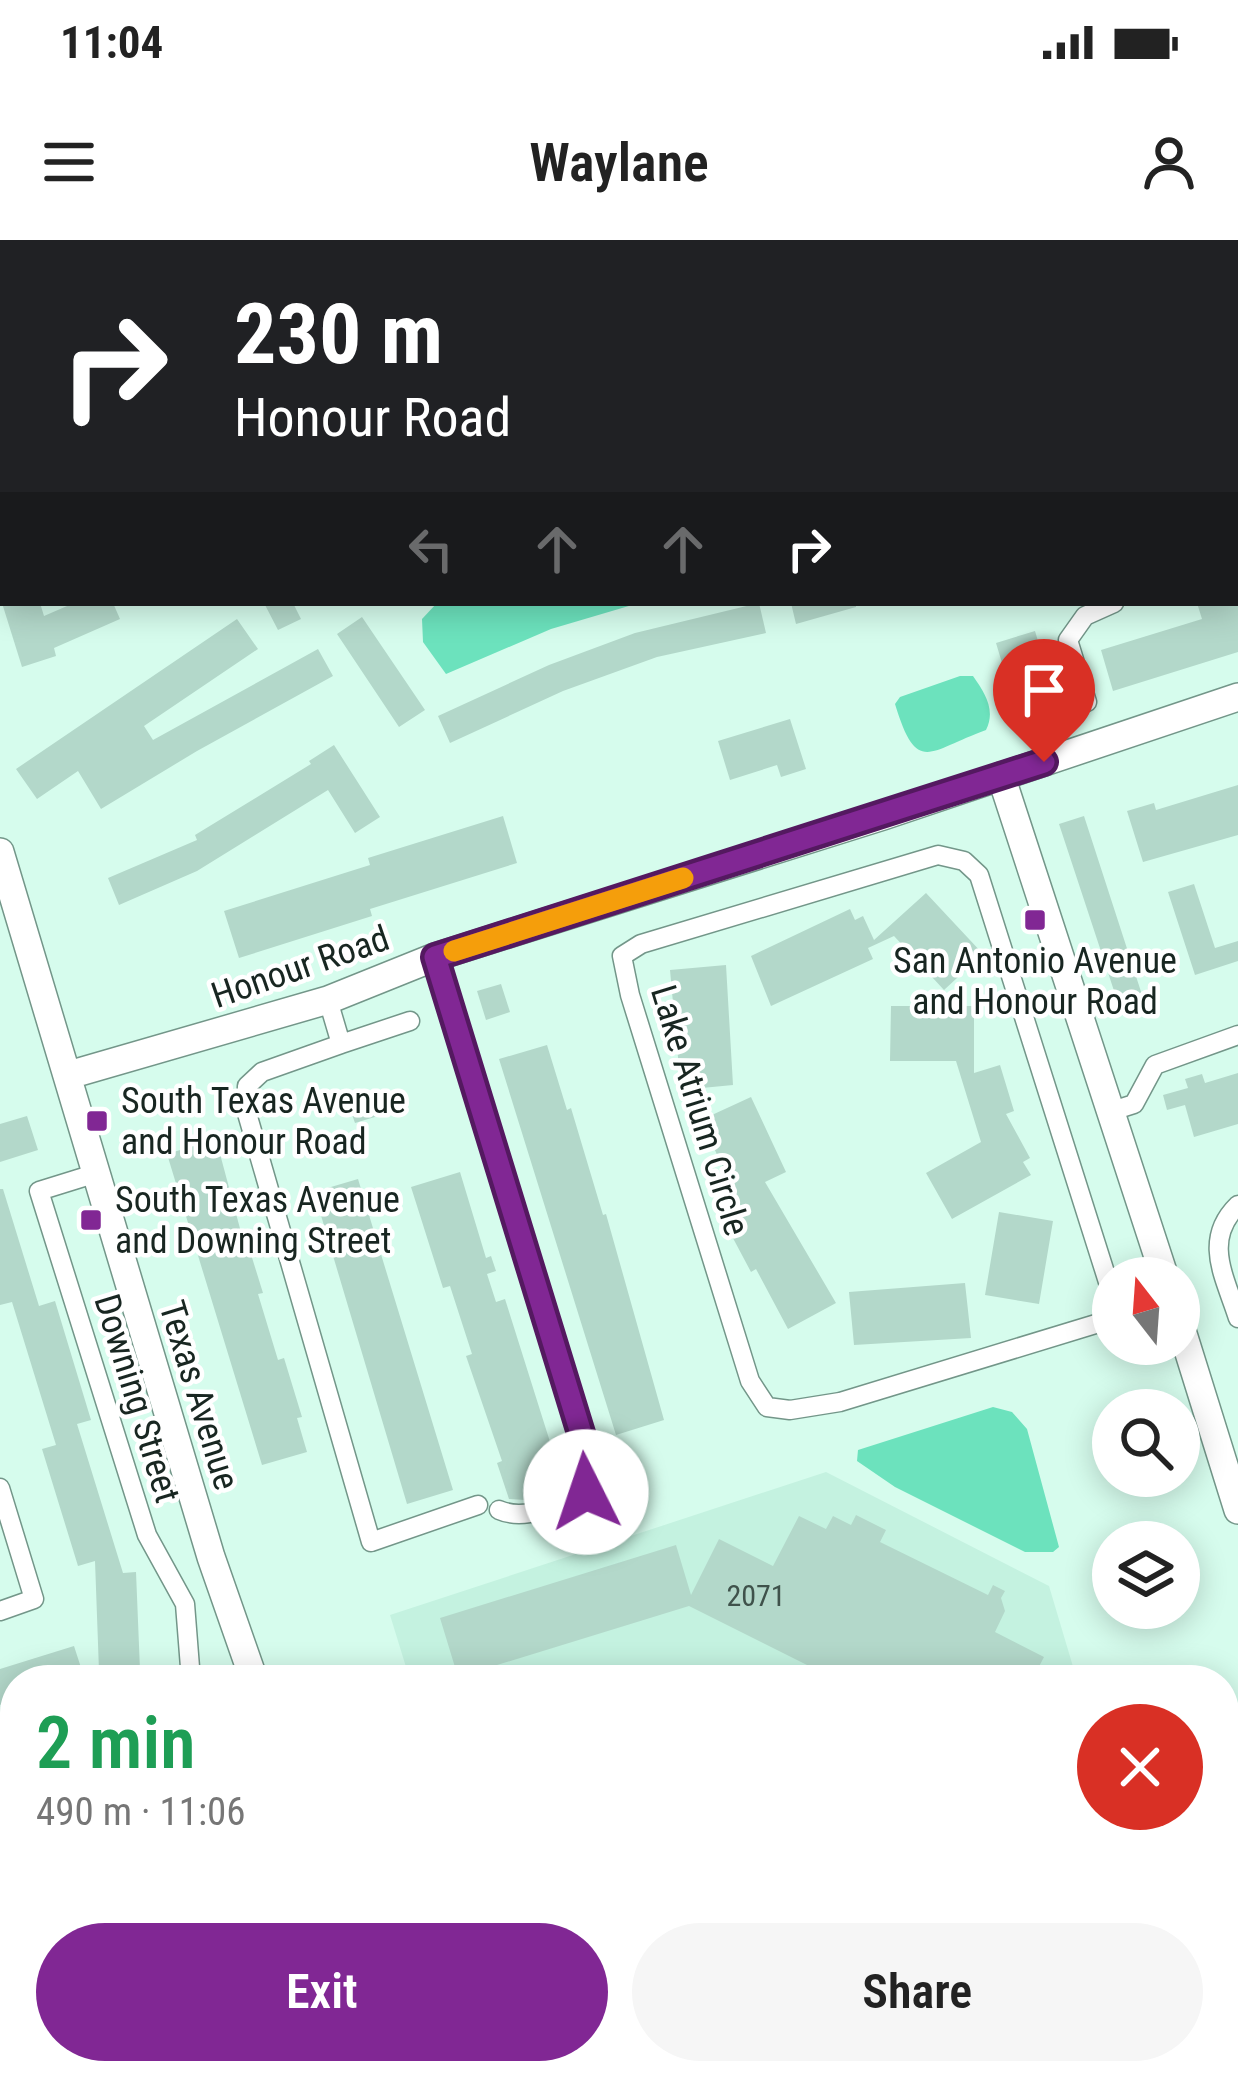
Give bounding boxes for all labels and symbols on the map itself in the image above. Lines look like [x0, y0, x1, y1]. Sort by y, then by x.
pin [993, 639, 1095, 762]
marker: San Antonio Avenue and Honour Road [1022, 907, 1048, 933]
street label: Honour Road [206, 917, 395, 1017]
place label: San Antonio Avenue and Honour Road [893, 940, 1177, 1023]
street label: Lake Atrium Circle [642, 980, 758, 1241]
place label: South Texas Avenue and Honour Road [121, 1080, 406, 1163]
marker: South Texas Avenue and Honour Road [84, 1108, 110, 1134]
place label: South Texas Avenue and Downing Street [115, 1179, 400, 1262]
marker: South Texas Avenue and Downing Street [78, 1207, 104, 1233]
north arrow [1092, 1257, 1200, 1365]
street label: Downing Street [85, 1289, 189, 1507]
street label: Texas Avenue [150, 1296, 248, 1495]
position arrow [523, 1429, 649, 1555]
house number: 2071 [726, 1578, 786, 1613]

